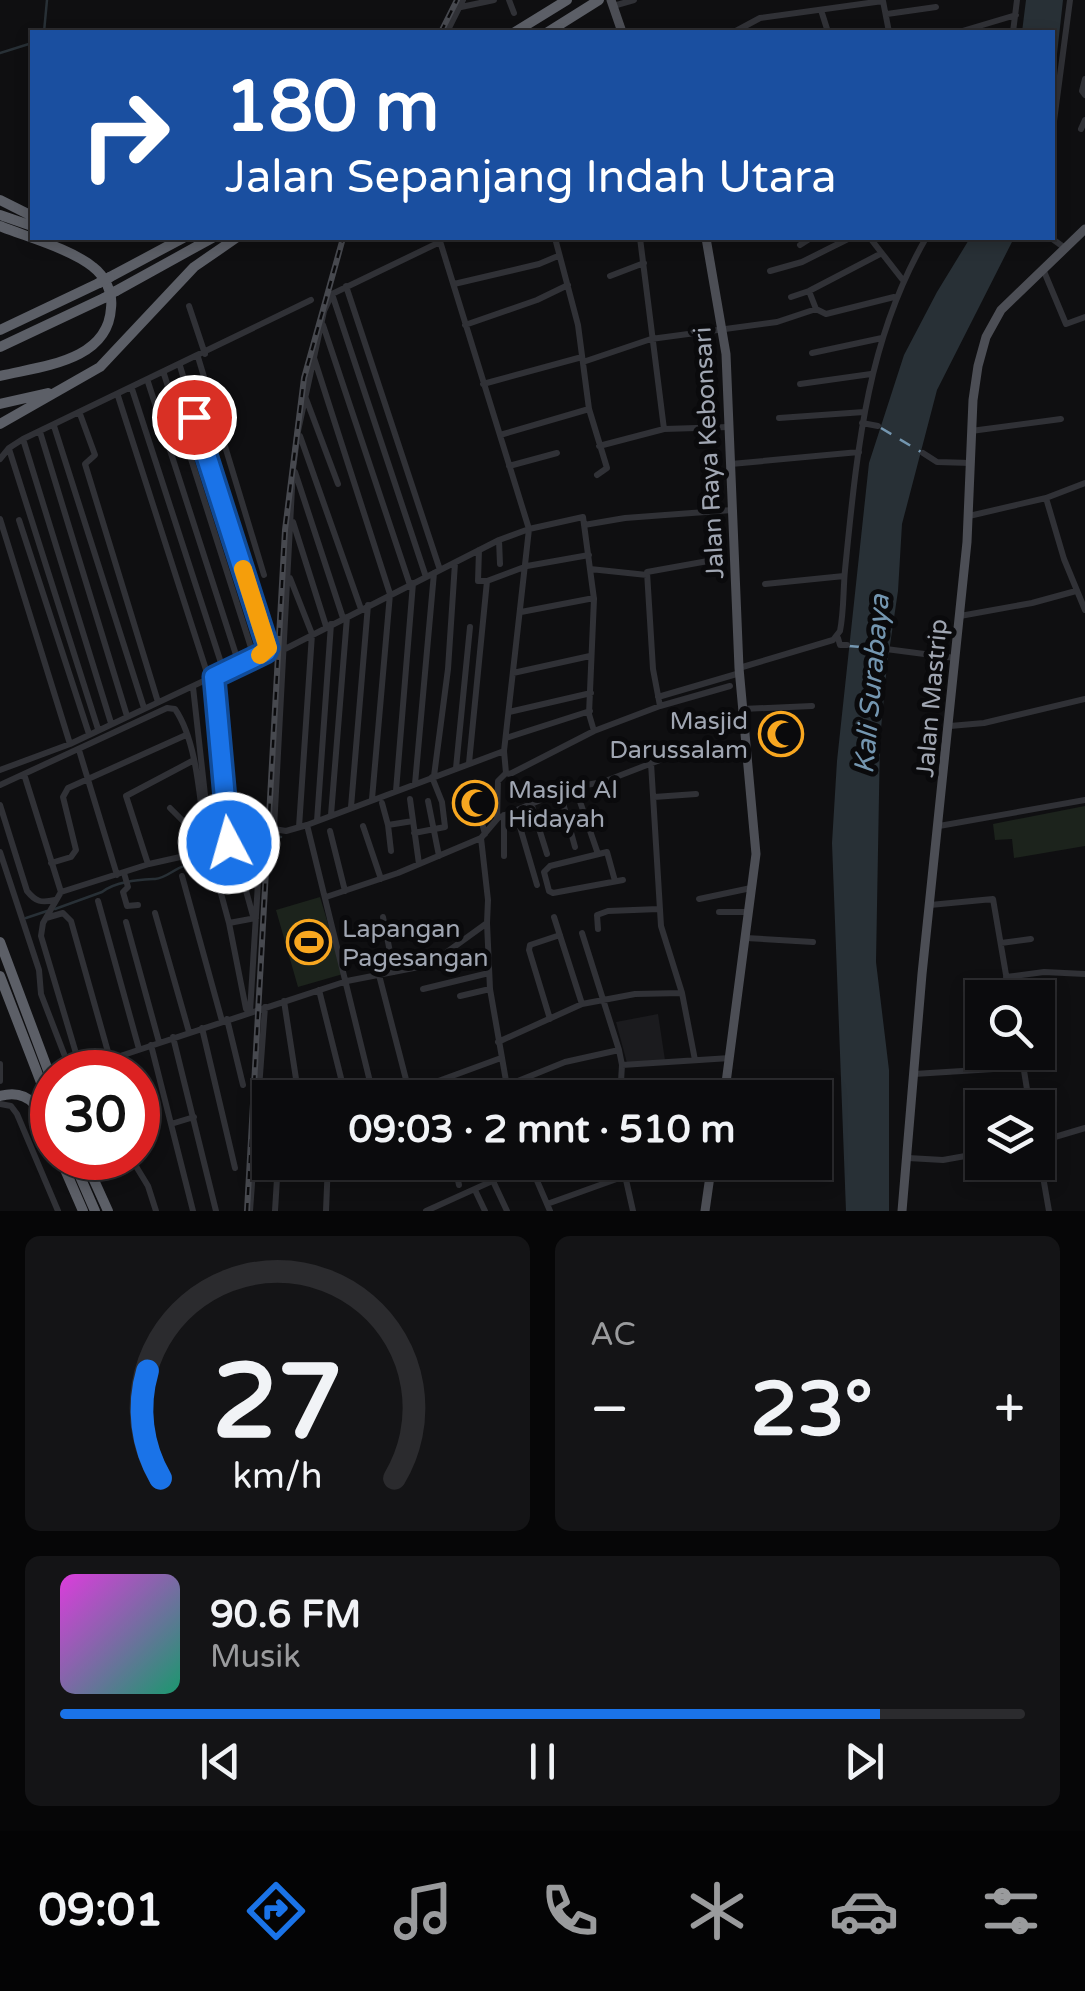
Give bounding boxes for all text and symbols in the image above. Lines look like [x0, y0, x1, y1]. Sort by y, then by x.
text: 180 m [225, 66, 439, 150]
icon: right [60, 70, 190, 200]
text: Jalan Sepanjang Indah Utara [225, 151, 837, 205]
street label: Jalan Raya Kebonsari [687, 326, 731, 580]
pin [152, 375, 237, 460]
icon: arrive [167, 390, 222, 445]
water label: Kali Surabaya [847, 592, 897, 775]
street label: Jalan Mastrip [910, 618, 954, 779]
place label: Masjid Darussalam [609, 706, 748, 765]
mosque icon: Masjid Darussalam [758, 711, 804, 757]
place label: Masjid Al Hidayah [508, 775, 618, 834]
mosque icon: Masjid Al Hidayah [452, 780, 498, 826]
position arrow [177, 791, 281, 895]
place label: Lapangan Pagesangan [342, 914, 488, 973]
sports icon: Lapangan Pagesangan [286, 919, 332, 965]
map controls [965, 980, 1055, 1180]
button: search [965, 980, 1055, 1070]
speed limit sign: 30 [30, 1050, 160, 1180]
button: layers [965, 1090, 1055, 1180]
text: 09:03 · 2 mnt · 510 m [349, 1107, 735, 1153]
text: AC [590, 1316, 636, 1354]
text: 27 [212, 1341, 343, 1466]
text: 23° [750, 1365, 873, 1455]
text: − [590, 1377, 629, 1443]
text: + [994, 1377, 1025, 1443]
text: km/h [233, 1455, 322, 1498]
text: 90.6 FM [210, 1592, 361, 1638]
text: Musik [210, 1638, 301, 1676]
icon: previous [193, 1734, 248, 1789]
icon: pause [515, 1734, 570, 1789]
icon: next [837, 1734, 892, 1789]
icon: directions [241, 1876, 311, 1946]
icon: music [388, 1876, 458, 1946]
icon: phone [535, 1876, 605, 1946]
icon: climate [682, 1876, 752, 1946]
icon: car [829, 1876, 899, 1946]
icon: filters [976, 1876, 1046, 1946]
text: 09:01 [39, 1884, 163, 1938]

